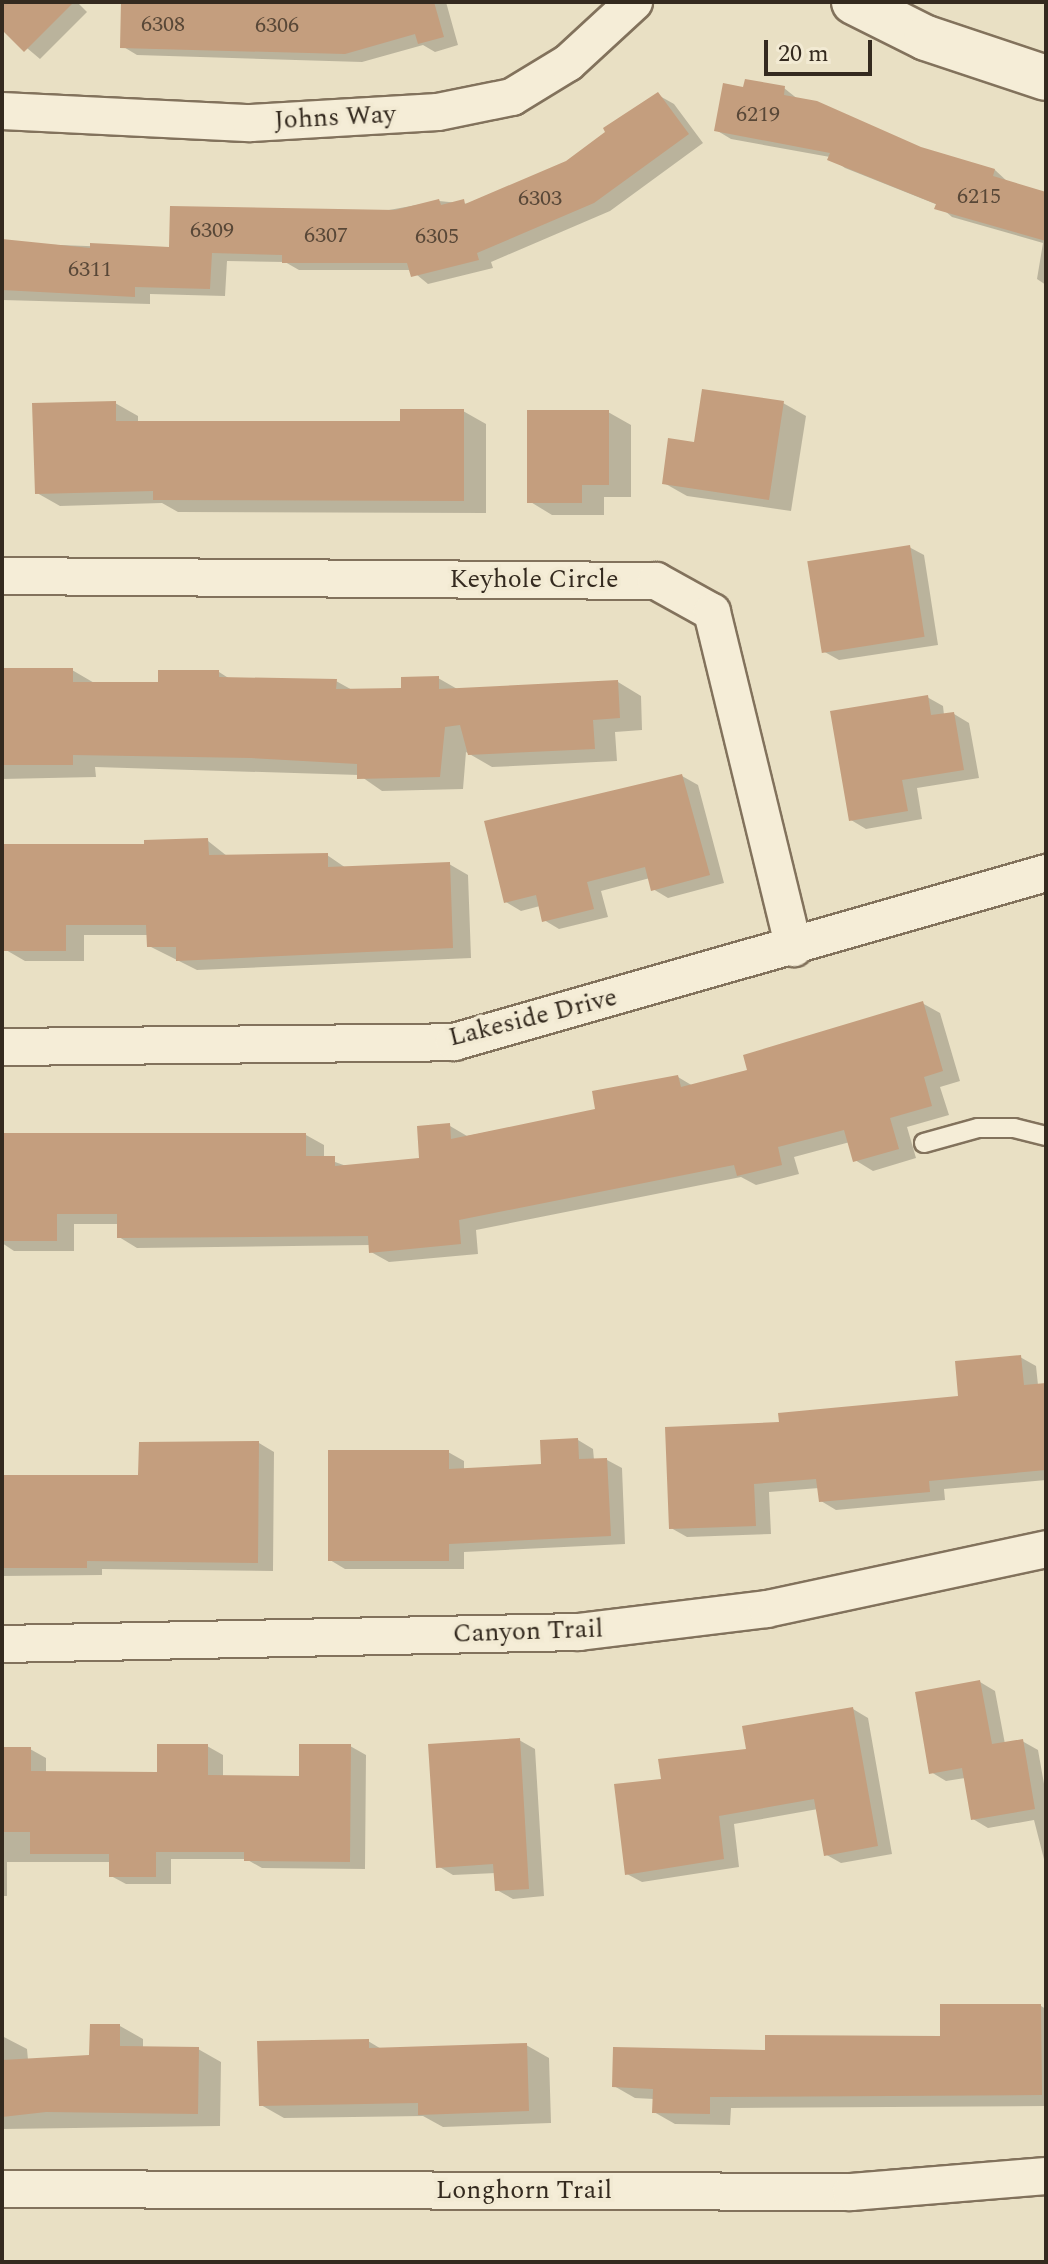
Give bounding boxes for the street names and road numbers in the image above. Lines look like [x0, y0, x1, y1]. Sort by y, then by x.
street label: Johns Way [273, 99, 397, 137]
street label: Keyhole Circle [449, 564, 619, 596]
street label: Lakeside Drive [446, 982, 620, 1054]
street label: Canyon Trail [452, 1614, 604, 1650]
street label: Longhorn Trail [436, 2175, 612, 2207]

